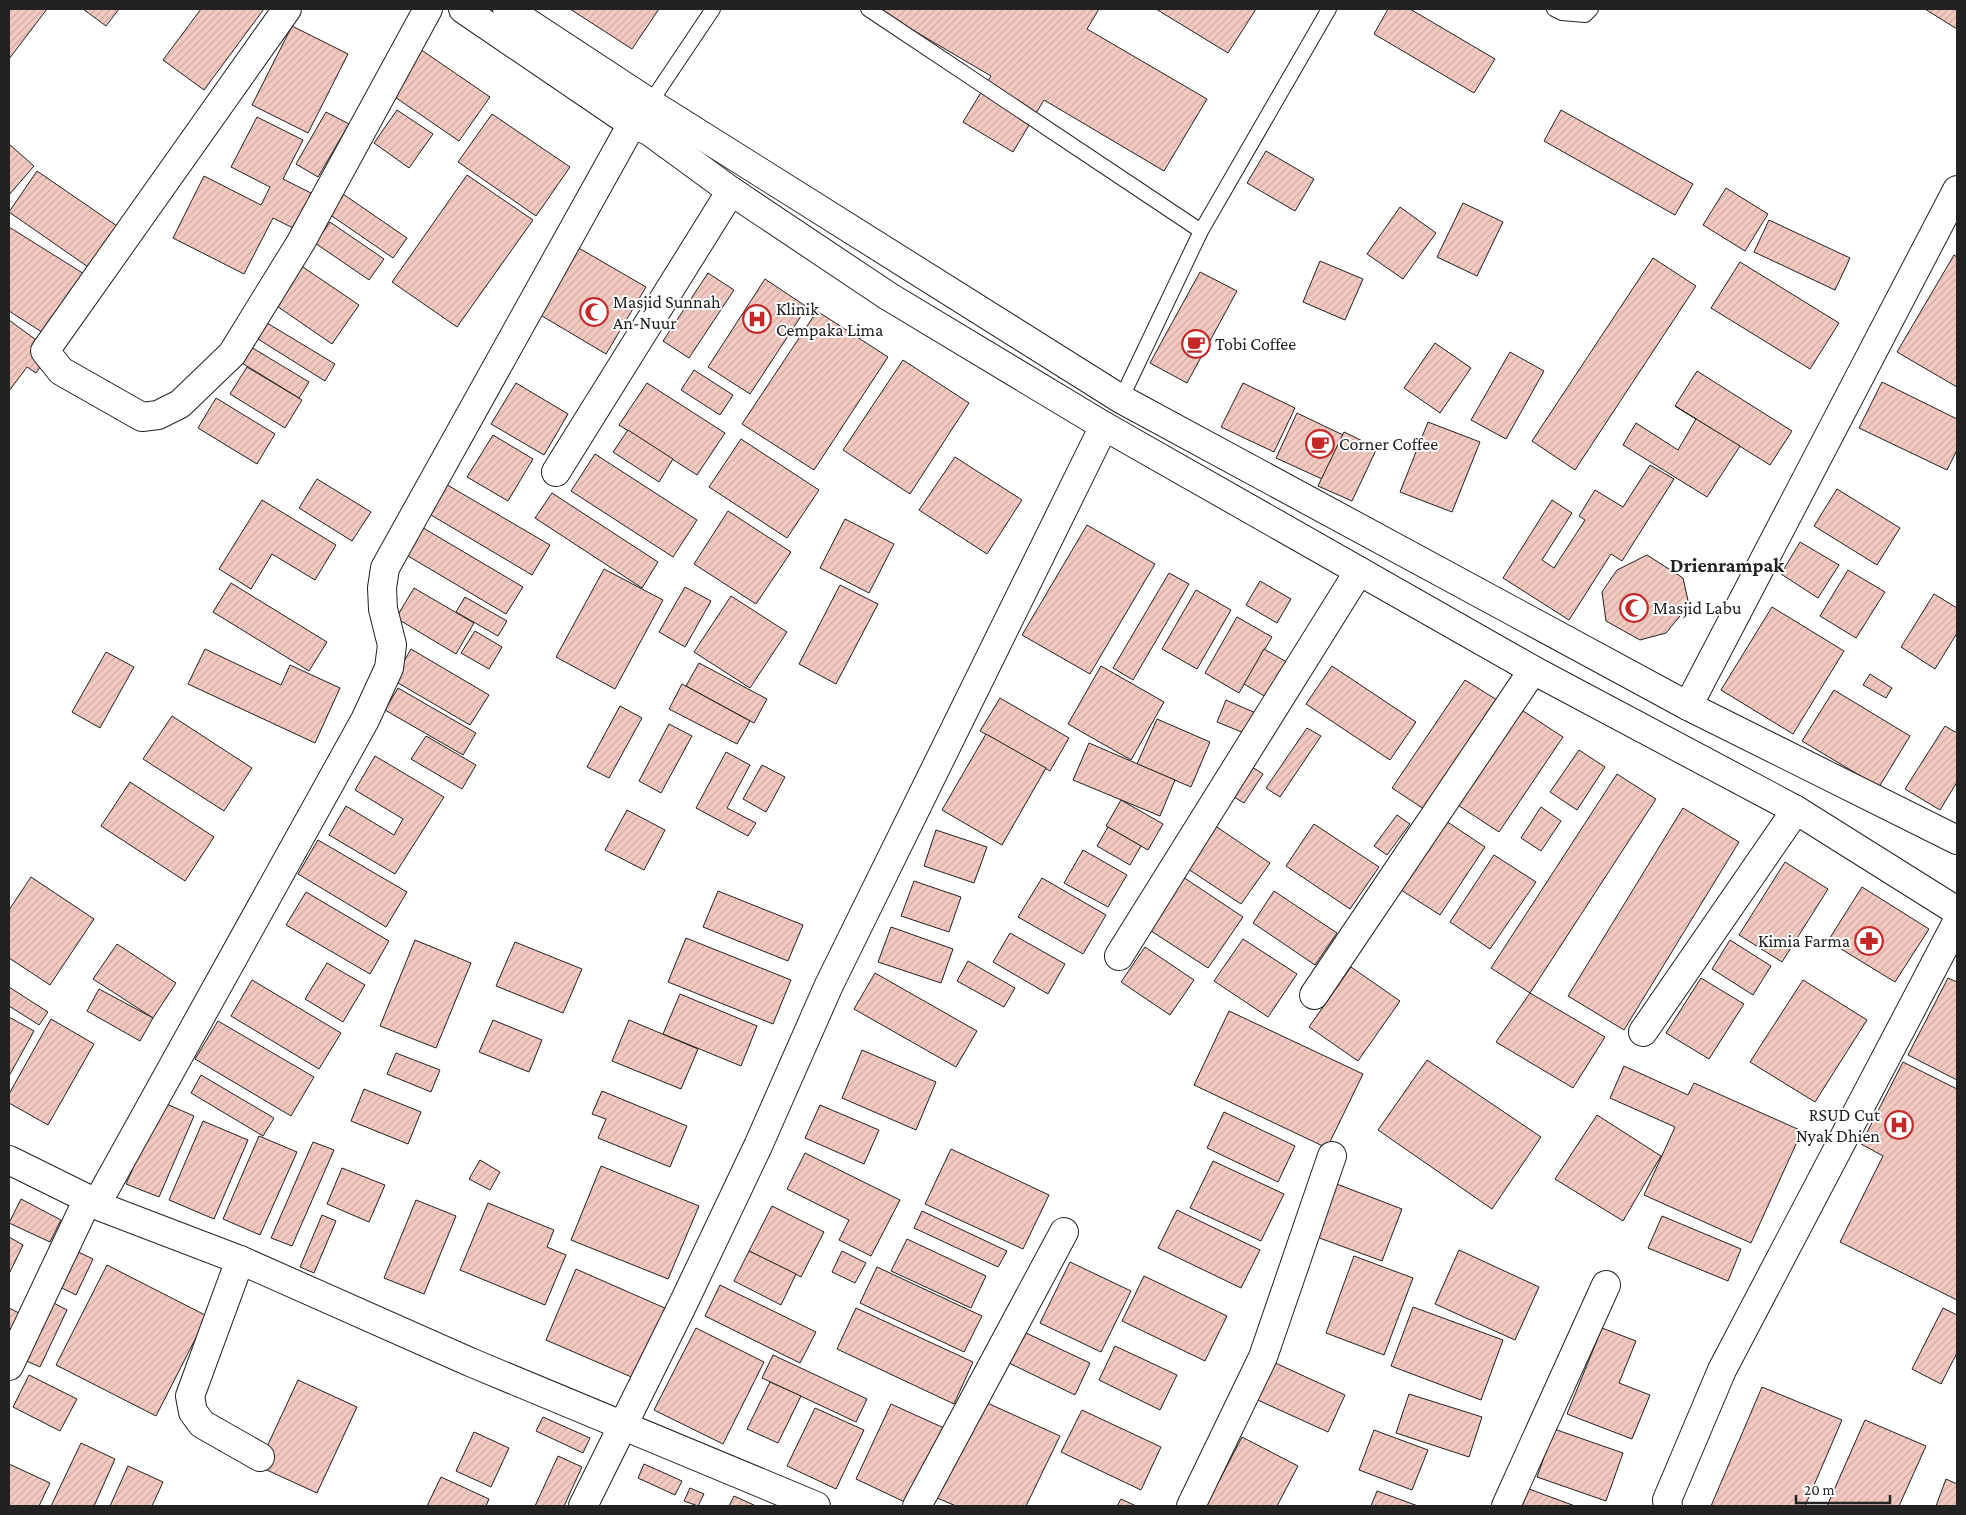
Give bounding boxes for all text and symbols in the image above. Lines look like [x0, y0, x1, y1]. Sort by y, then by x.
place label: Masjid Sunnah An-Nuur [613, 292, 721, 333]
mosque icon: Masjid Sunnah An-Nuur [579, 297, 609, 327]
place label: Klinik Cempaka Lima [776, 299, 883, 340]
hospital icon: Klinik Cempaka Lima [742, 304, 772, 334]
cafe icon: Tobi Coffee [1181, 329, 1211, 359]
place label: Tobi Coffee [1215, 334, 1296, 354]
cafe icon: Corner Coffee [1305, 429, 1335, 459]
place label: Corner Coffee [1339, 434, 1438, 454]
district label: Drienrampak [1670, 554, 1785, 576]
mosque icon: Masjid Labu [1619, 593, 1649, 623]
place label: Masjid Labu [1653, 598, 1742, 619]
pharmacy icon: Kimia Farma [1854, 926, 1884, 956]
place label: Kimia Farma [1758, 931, 1850, 951]
place label: RSUD Cut Nyak Dhien [1796, 1105, 1881, 1146]
hospital icon: RSUD Cut Nyak Dhien [1884, 1110, 1914, 1140]
scale bar [1796, 1472, 1890, 1504]
text: 20 m [1804, 1482, 1835, 1498]

